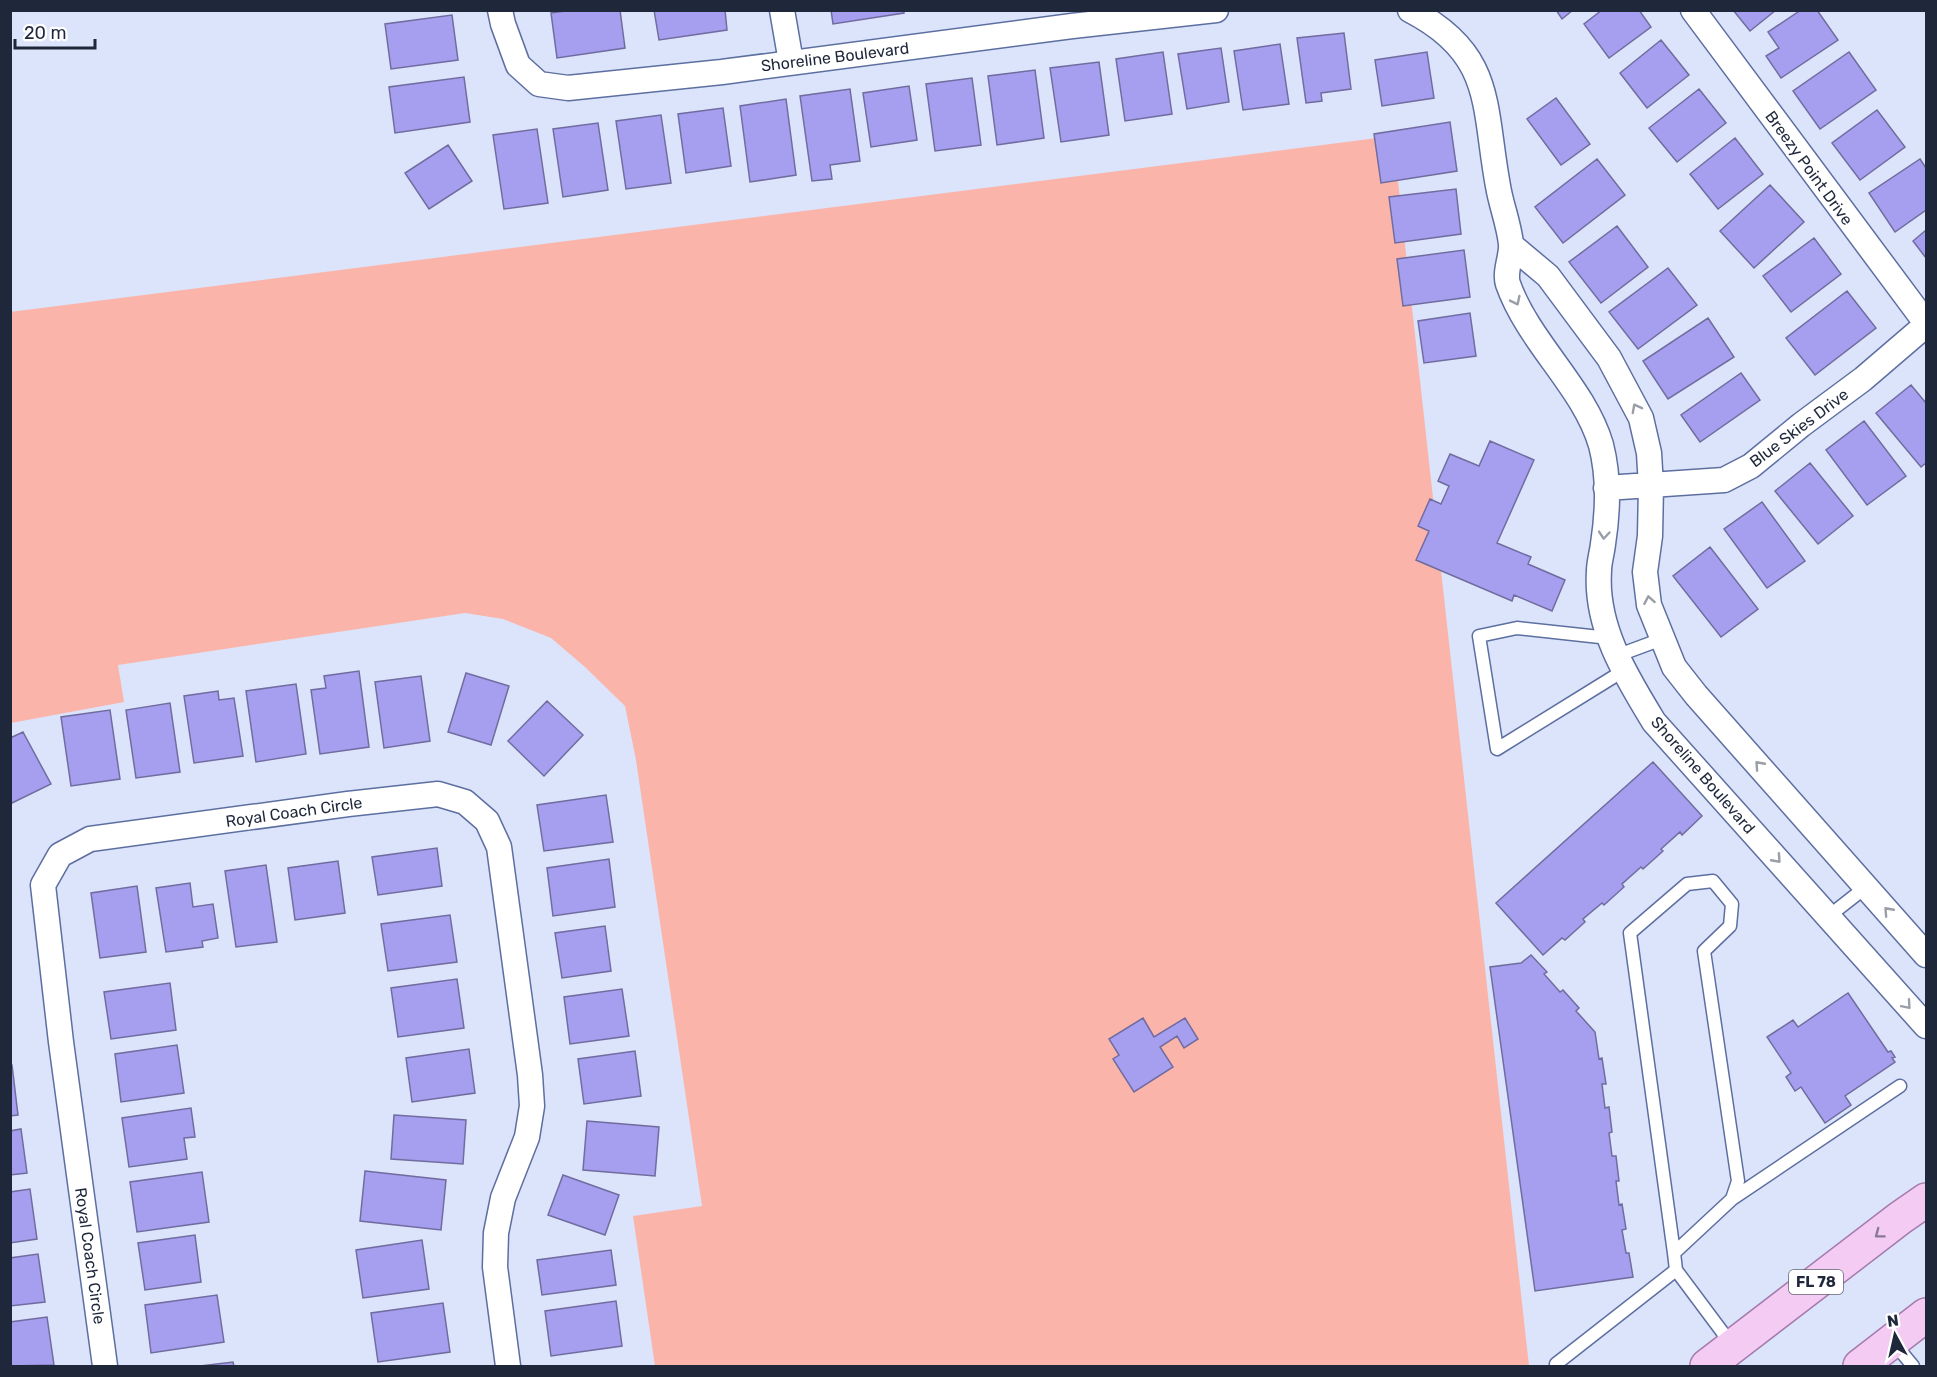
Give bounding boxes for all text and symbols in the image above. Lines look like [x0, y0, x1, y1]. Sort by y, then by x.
scale bar [15, 12, 94, 50]
text: 20 m [24, 22, 66, 44]
street label: Shoreline Boulevard [760, 38, 910, 76]
street label: Breezy Point Drive [1761, 107, 1857, 229]
one-way arrow [1509, 294, 1521, 305]
street label: Blue Skies Drive [1746, 385, 1852, 471]
one-way arrow [1632, 404, 1643, 414]
one-way arrow [1598, 530, 1611, 539]
one-way arrow [1643, 596, 1656, 606]
street label: Shoreline Boulevard [1647, 713, 1759, 837]
one-way arrow [1755, 761, 1766, 772]
street label: Royal Coach Circle [224, 793, 364, 831]
one-way arrow [1770, 852, 1781, 862]
one-way arrow [1884, 907, 1895, 918]
one-way arrow [1900, 998, 1911, 1008]
street label: Royal Coach Circle [71, 1186, 109, 1326]
one-way arrow [1874, 1227, 1885, 1238]
road number: FL 78 [1789, 1270, 1843, 1294]
north arrow [1865, 1305, 1925, 1365]
text: N [1886, 1310, 1900, 1331]

